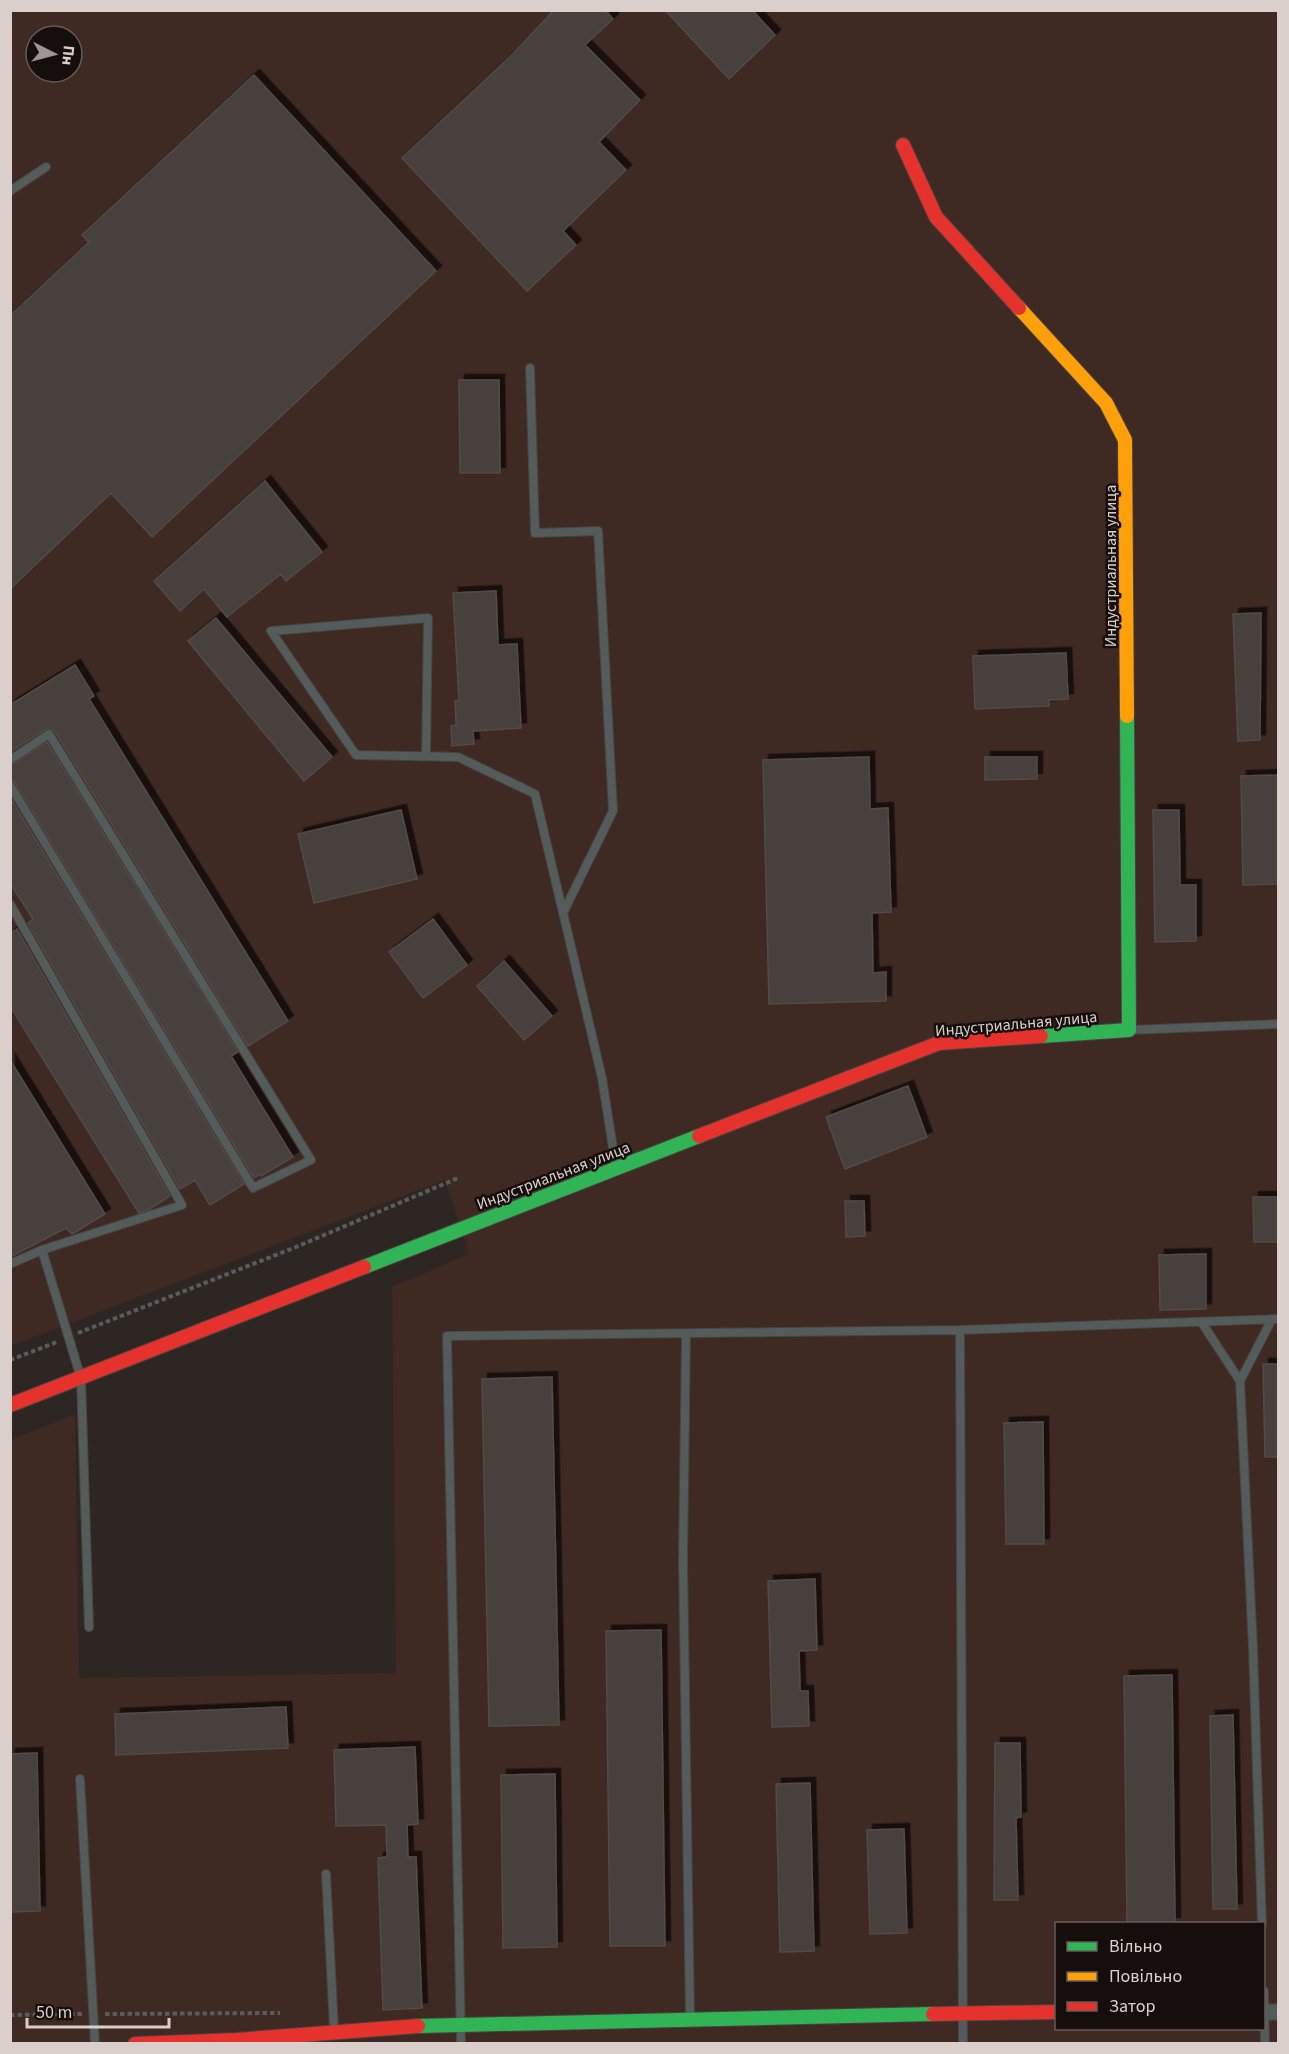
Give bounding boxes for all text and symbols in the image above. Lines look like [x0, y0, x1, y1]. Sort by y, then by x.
north arrow [24, 24, 84, 84]
text: Пн [56, 44, 80, 67]
street label: Индустриальная улица [1100, 485, 1122, 647]
street label: Индустриальная улица [934, 1006, 1098, 1042]
street label: Индустриальная улица [473, 1137, 633, 1215]
legend [1055, 1922, 1265, 2030]
text: Вільно [1109, 1934, 1162, 1959]
text: Повільно [1109, 1964, 1182, 1989]
scale bar [27, 1991, 170, 2029]
text: Затор [1109, 1994, 1156, 2019]
text: 50 m [36, 2000, 72, 2025]

